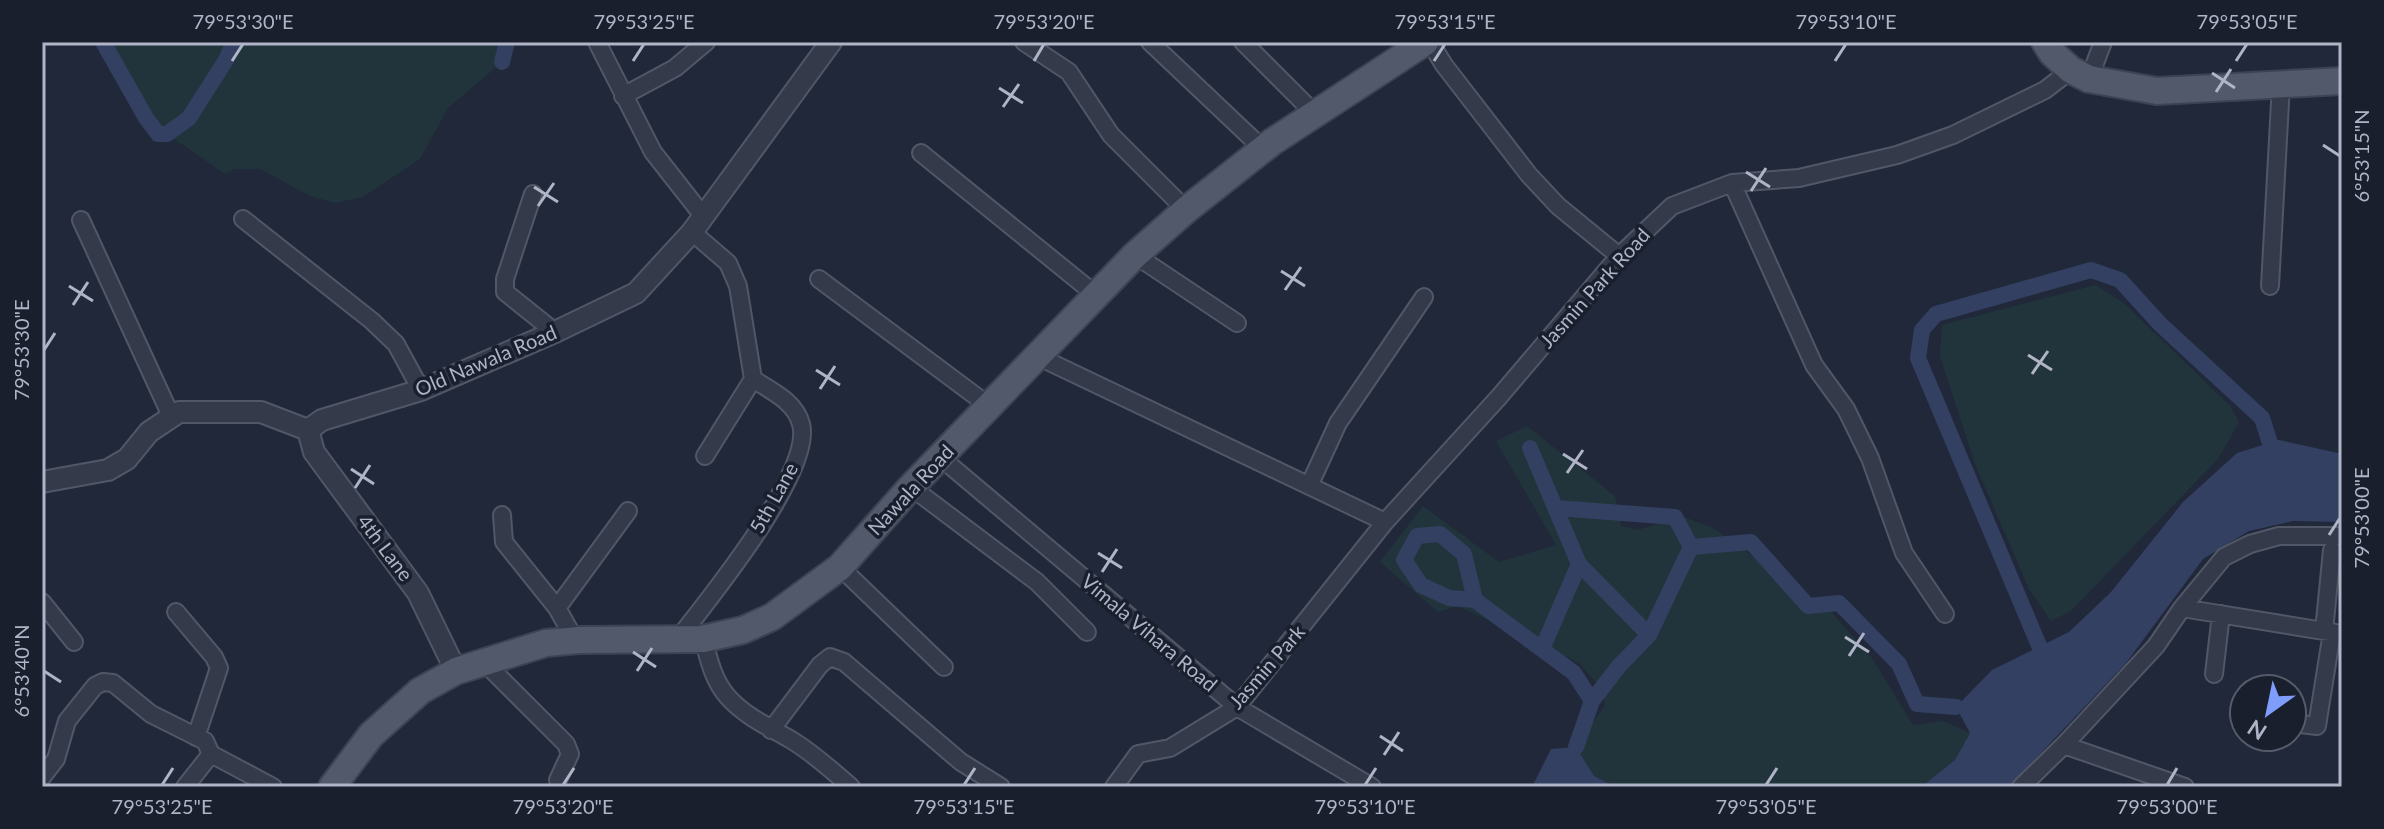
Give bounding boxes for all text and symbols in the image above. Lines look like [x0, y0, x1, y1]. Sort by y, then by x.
text: 79°53'30"E [193, 9, 293, 33]
text: 79°53'25"E [594, 9, 694, 33]
text: 79°53'20"E [994, 9, 1094, 33]
text: 79°53'15"E [1395, 9, 1495, 33]
text: 79°53'10"E [1796, 9, 1896, 33]
text: 79°53'05"E [2197, 9, 2297, 33]
text: 6°53'15"N [2349, 109, 2373, 203]
street label: Jasmin Park Road [1534, 223, 1654, 352]
text: 79°53'30"E [9, 300, 33, 400]
street label: Old Nawala Road [411, 319, 560, 401]
street label: Nawala Road [862, 439, 958, 539]
street label: 5th Lane [744, 458, 802, 537]
text: 79°53'00"E [2349, 468, 2373, 568]
street label: 4th Lane [353, 509, 419, 585]
street label: Vimala Vihara Road [1077, 568, 1222, 696]
street label: Jasmin Park [1223, 619, 1310, 713]
text: 6°53'40"N [9, 624, 33, 718]
north arrow [2228, 673, 2308, 753]
text: N [2242, 714, 2271, 746]
text: 79°53'25"E [112, 794, 212, 818]
text: 79°53'20"E [513, 794, 613, 818]
text: 79°53'15"E [914, 794, 1014, 818]
text: 79°53'10"E [1315, 794, 1415, 818]
text: 79°53'05"E [1716, 794, 1816, 818]
text: 79°53'00"E [2117, 794, 2217, 818]

